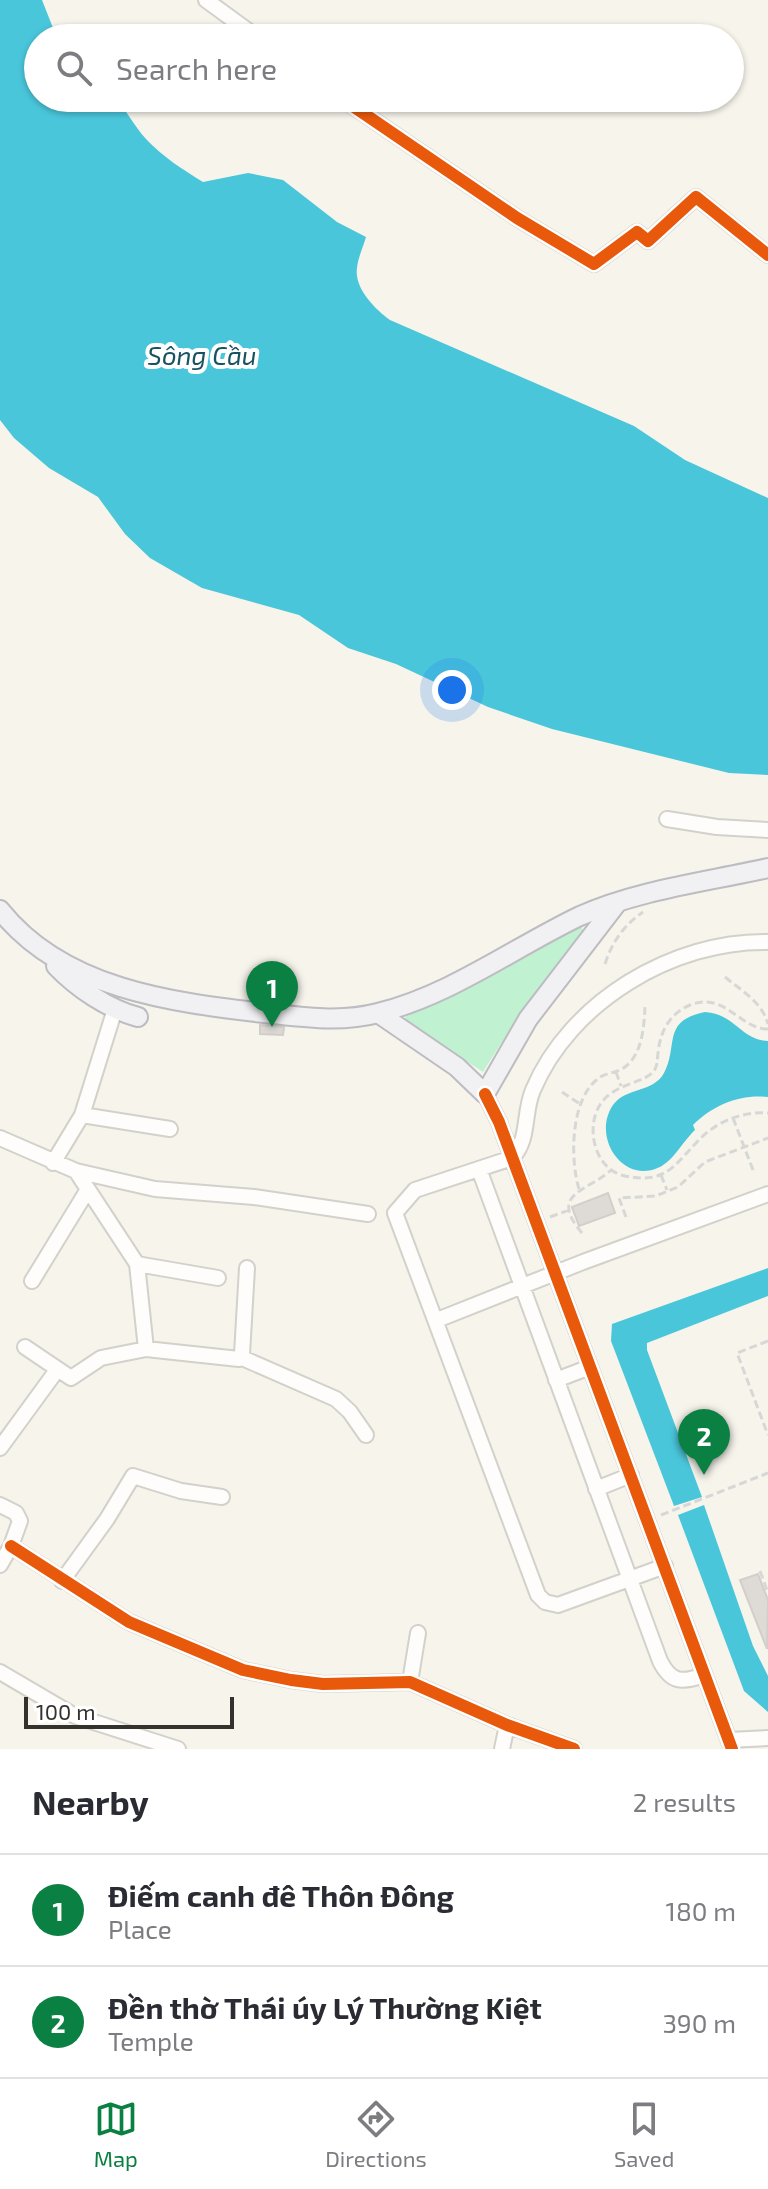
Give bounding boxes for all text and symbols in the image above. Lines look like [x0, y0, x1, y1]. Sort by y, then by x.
search box [24, 24, 744, 112]
icon: search [52, 46, 96, 90]
text: Search here [116, 50, 277, 86]
water label: Sông Cầu [147, 339, 257, 370]
your location [432, 670, 472, 710]
pin: 1 [246, 961, 298, 1027]
pin: 2 [678, 1409, 730, 1475]
scale bar [24, 1693, 234, 1729]
text: 100 m [36, 1698, 95, 1724]
text: Nearby [32, 1781, 149, 1822]
text: 2 results [633, 1786, 736, 1817]
text: Điếm canh đê Thôn Đông [108, 1877, 454, 1913]
text: 1 [52, 1895, 64, 1926]
text: 180 m [666, 1895, 736, 1926]
text: Place [108, 1913, 172, 1944]
text: Đền thờ Thái úy Lý Thường Kiệt [108, 1989, 542, 2025]
text: 2 [50, 2007, 66, 2038]
text: 390 m [662, 2007, 736, 2038]
text: Temple [108, 2025, 194, 2056]
tab: Map [94, 2097, 138, 2171]
tab: Directions [325, 2097, 427, 2171]
tab: Saved [614, 2097, 674, 2171]

